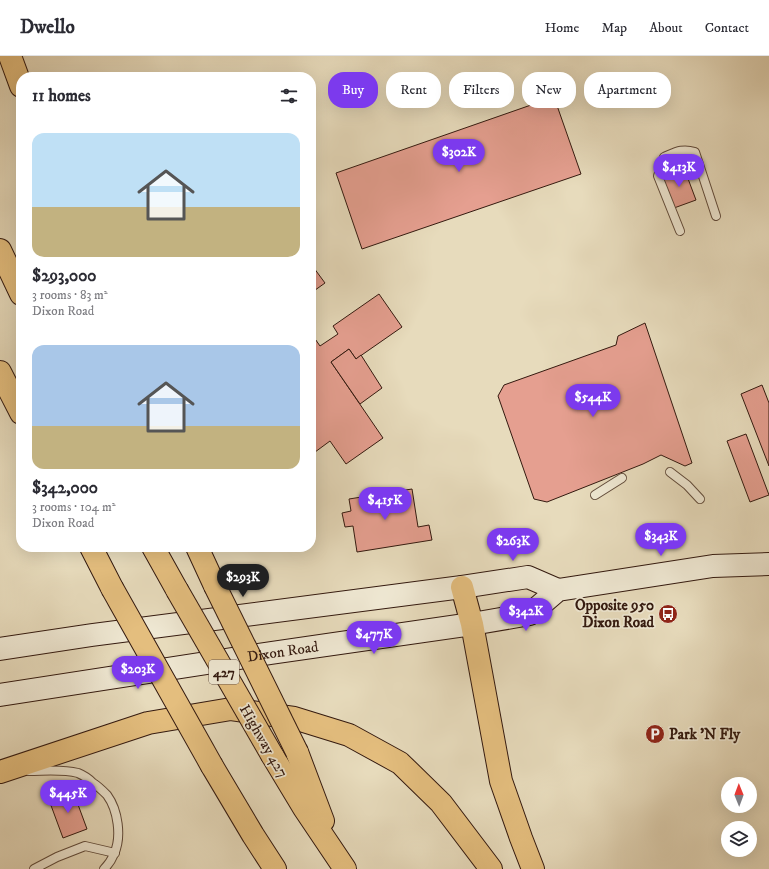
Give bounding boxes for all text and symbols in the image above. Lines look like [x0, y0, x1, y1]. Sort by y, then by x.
text: Dwello [20, 16, 75, 39]
text: Home [545, 19, 579, 37]
text: Map [601, 19, 627, 37]
text: About [649, 19, 683, 37]
text: Contact [705, 19, 749, 37]
chip: Buy [328, 72, 378, 108]
chip: Rent [386, 72, 441, 108]
chip: Filters [449, 72, 514, 108]
chip: New [522, 72, 576, 108]
chip: Apartment [584, 72, 671, 108]
text: 11 homes [32, 85, 91, 107]
icon: filters [278, 85, 300, 107]
pin: $302K [431, 139, 487, 173]
text: $302K [442, 144, 476, 160]
pin: $413K [651, 154, 707, 188]
icon: home [130, 159, 202, 231]
text: $413K [662, 159, 696, 175]
text: $293,000 [32, 265, 96, 287]
text: 3 rooms · 83 m² [32, 287, 108, 303]
text: Dixon Road [32, 303, 94, 319]
icon: home [130, 371, 202, 443]
pin: $544K [565, 384, 621, 418]
text: $544K [575, 389, 611, 405]
text: $342,000 [32, 477, 98, 499]
pin: $415K [357, 487, 413, 521]
text: $415K [368, 492, 402, 508]
text: 3 rooms · 104 m² [32, 499, 115, 515]
text: Dixon Road [32, 515, 94, 531]
pin: $343K [633, 523, 689, 557]
pin: $263K [485, 528, 541, 562]
text: $343K [644, 528, 678, 544]
text: $263K [496, 533, 530, 549]
pin: $293K [215, 564, 271, 598]
text: $293K [226, 569, 260, 585]
place label: Opposite 950 Dixon Road [575, 596, 655, 632]
pin: $342K [498, 598, 554, 632]
text: $342K [509, 603, 543, 619]
bus stop icon: Opposite 950 Dixon Road [657, 603, 679, 625]
pin: $477K [346, 621, 402, 655]
text: $477K [356, 626, 392, 642]
street label: Dixon Road [246, 637, 320, 667]
pin: $203K [110, 656, 166, 690]
road number: 427 [209, 660, 239, 684]
text: $203K [121, 661, 155, 677]
street label: Highway 427 [235, 701, 292, 781]
parking icon: Park 'N Fly [644, 723, 666, 745]
place label: Park 'N Fly [669, 725, 741, 744]
north arrow [721, 777, 757, 813]
map controls [721, 777, 757, 857]
pin: $445K [40, 780, 96, 814]
text: $445K [49, 785, 87, 801]
button: layers [721, 821, 757, 857]

